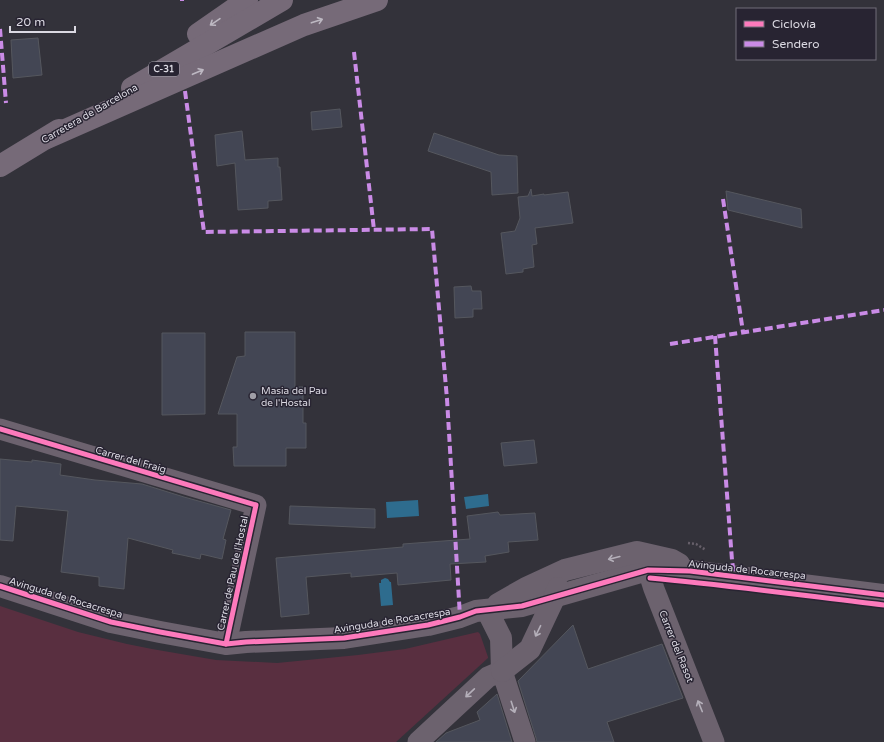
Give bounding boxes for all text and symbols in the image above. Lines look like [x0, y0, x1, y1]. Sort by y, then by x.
scale bar [10, 8, 75, 34]
legend [736, 8, 876, 60]
text: 20 m [16, 15, 45, 29]
one-way arrow [311, 16, 323, 24]
text: Ciclovía [772, 17, 816, 31]
one-way arrow [210, 18, 221, 26]
text: Sendero [772, 37, 820, 51]
road number: C-31 [149, 62, 179, 76]
one-way arrow [192, 68, 204, 75]
street label: Carretera de Barcelona [39, 81, 140, 146]
place label: Masia del Pau de l'Hostal [261, 385, 327, 409]
marker: Masia del Pau de l'Hostal [248, 391, 258, 401]
street label: Carrer del Fraig [94, 444, 168, 476]
street label: Carrer de Pau de l'Hostal [215, 515, 251, 632]
one-way arrow [608, 554, 621, 562]
street label: Avinguda de Rocacrespa [688, 558, 806, 582]
street label: Avinguda de Rocacrespa [8, 575, 124, 621]
street label: Avinguda de Rocacrespa [333, 606, 451, 636]
street label: Carrer del Rasot [656, 609, 696, 684]
one-way arrow [534, 625, 541, 637]
one-way arrow [465, 689, 476, 698]
one-way arrow [510, 700, 517, 713]
one-way arrow [696, 700, 704, 712]

